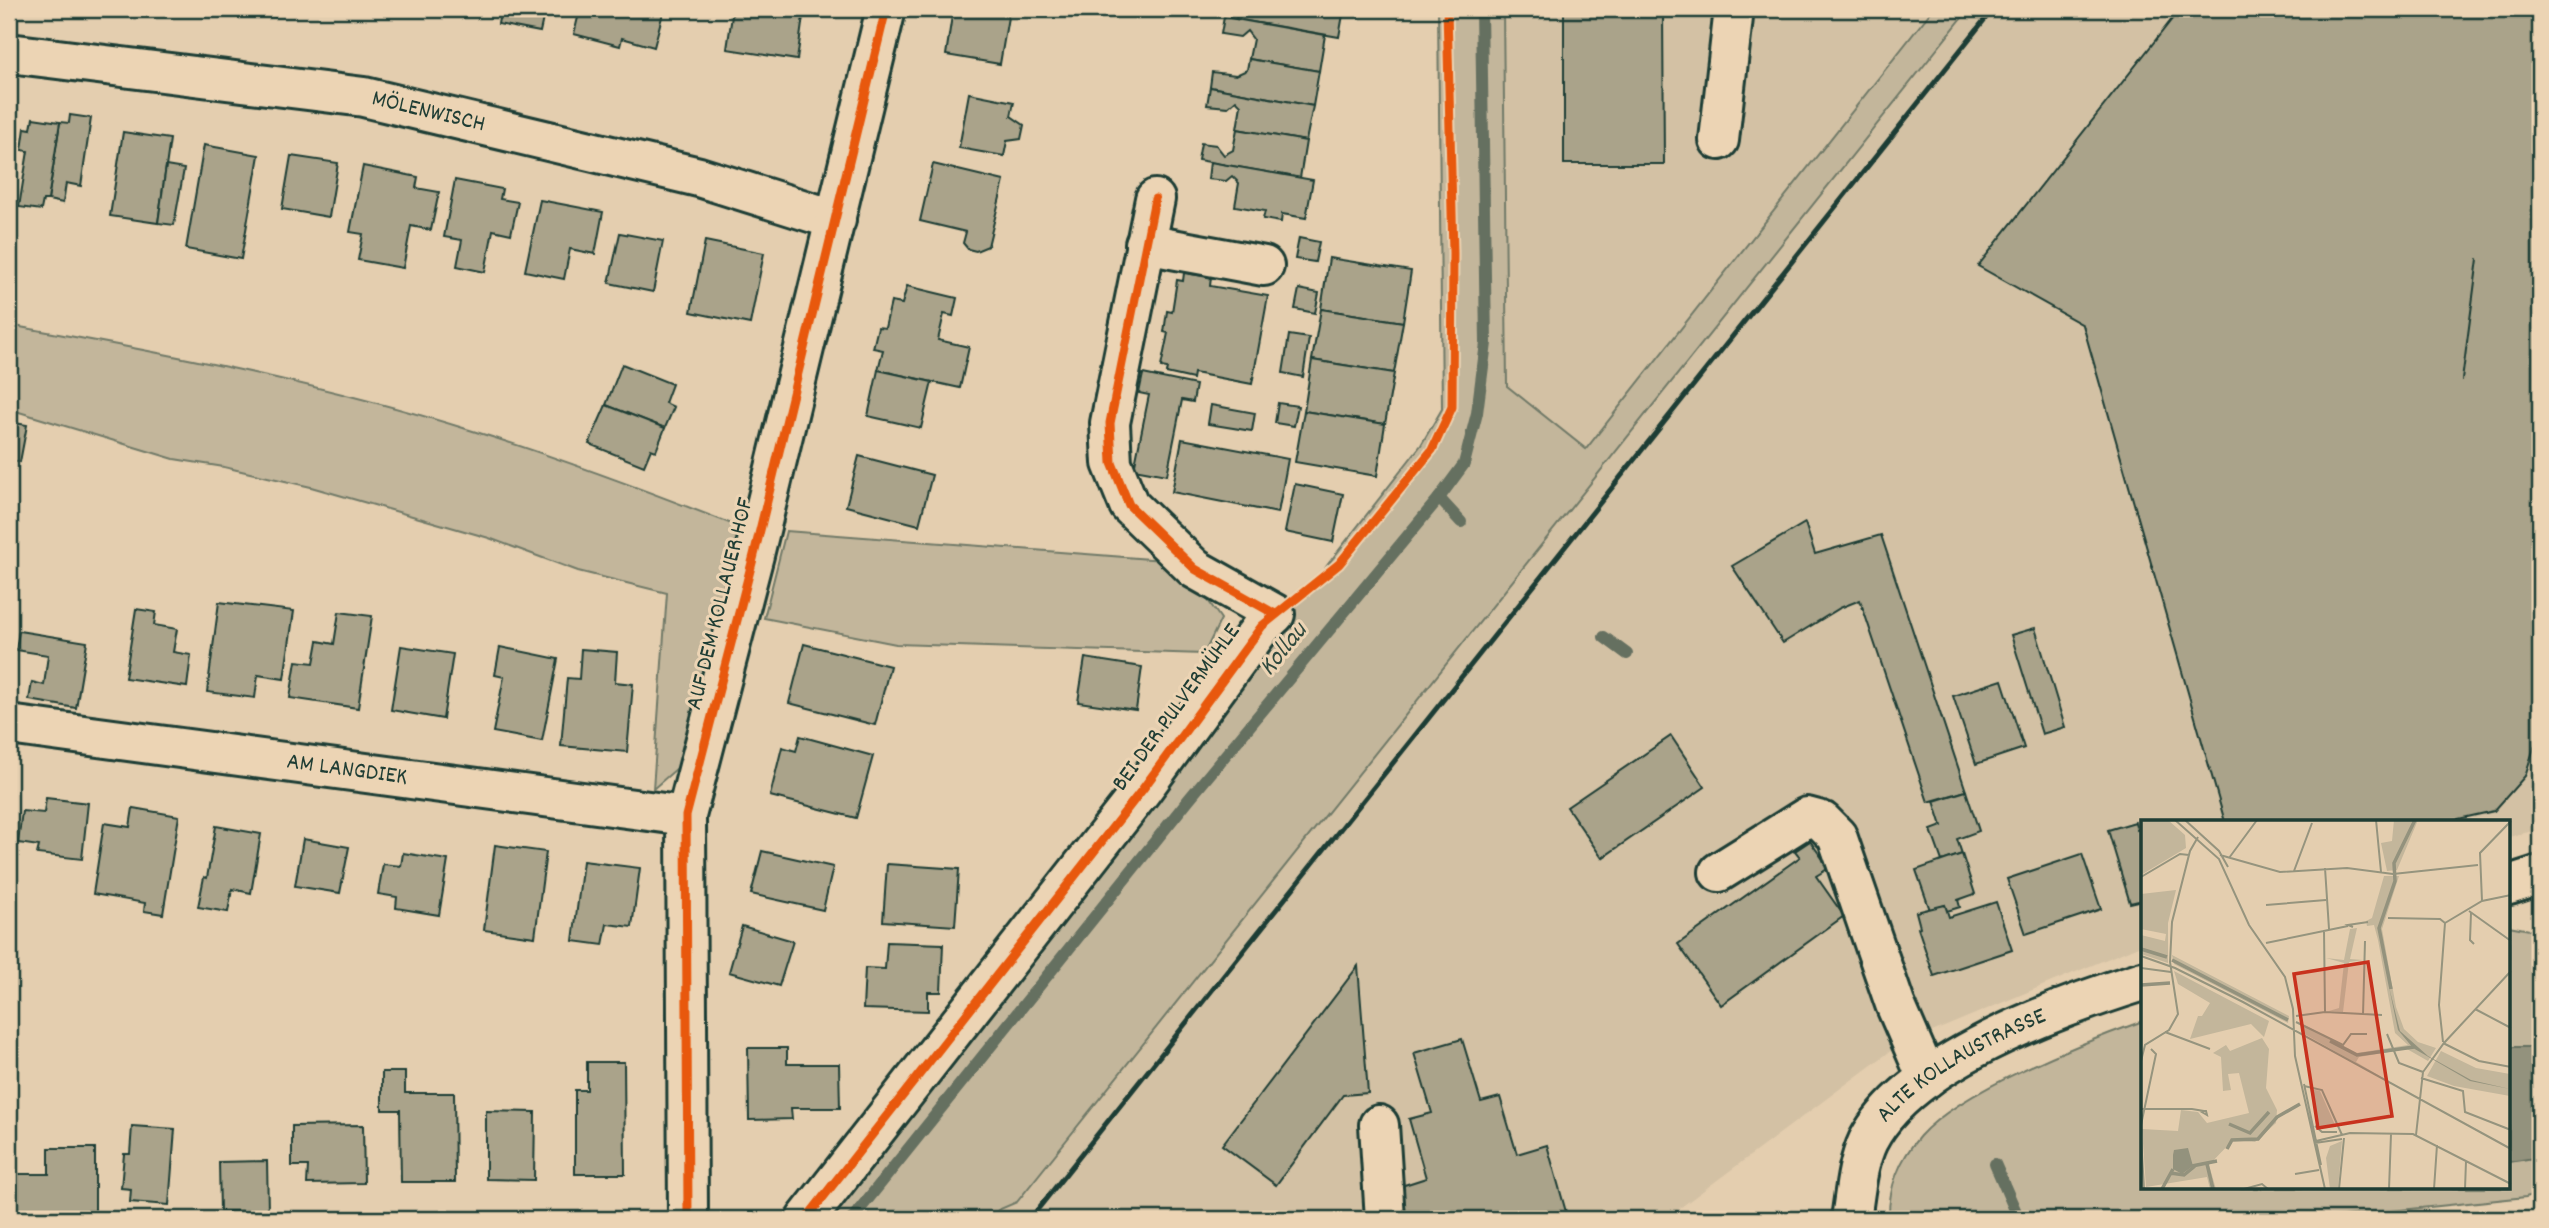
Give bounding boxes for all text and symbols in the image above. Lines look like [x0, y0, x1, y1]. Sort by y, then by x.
street label: MÖLENWISCH [368, 82, 489, 142]
street label: AUF DEM KOLLAUER HOF [678, 494, 764, 714]
water label: Kollau [1251, 614, 1318, 685]
street label: BEI DER PULVERMÜHLE [1104, 617, 1250, 799]
street label: AM LANGDIEK [285, 745, 409, 795]
inset map [2141, 820, 2510, 1190]
street label: ALTE KOLLAUSTRASSE [1869, 1000, 2051, 1131]

